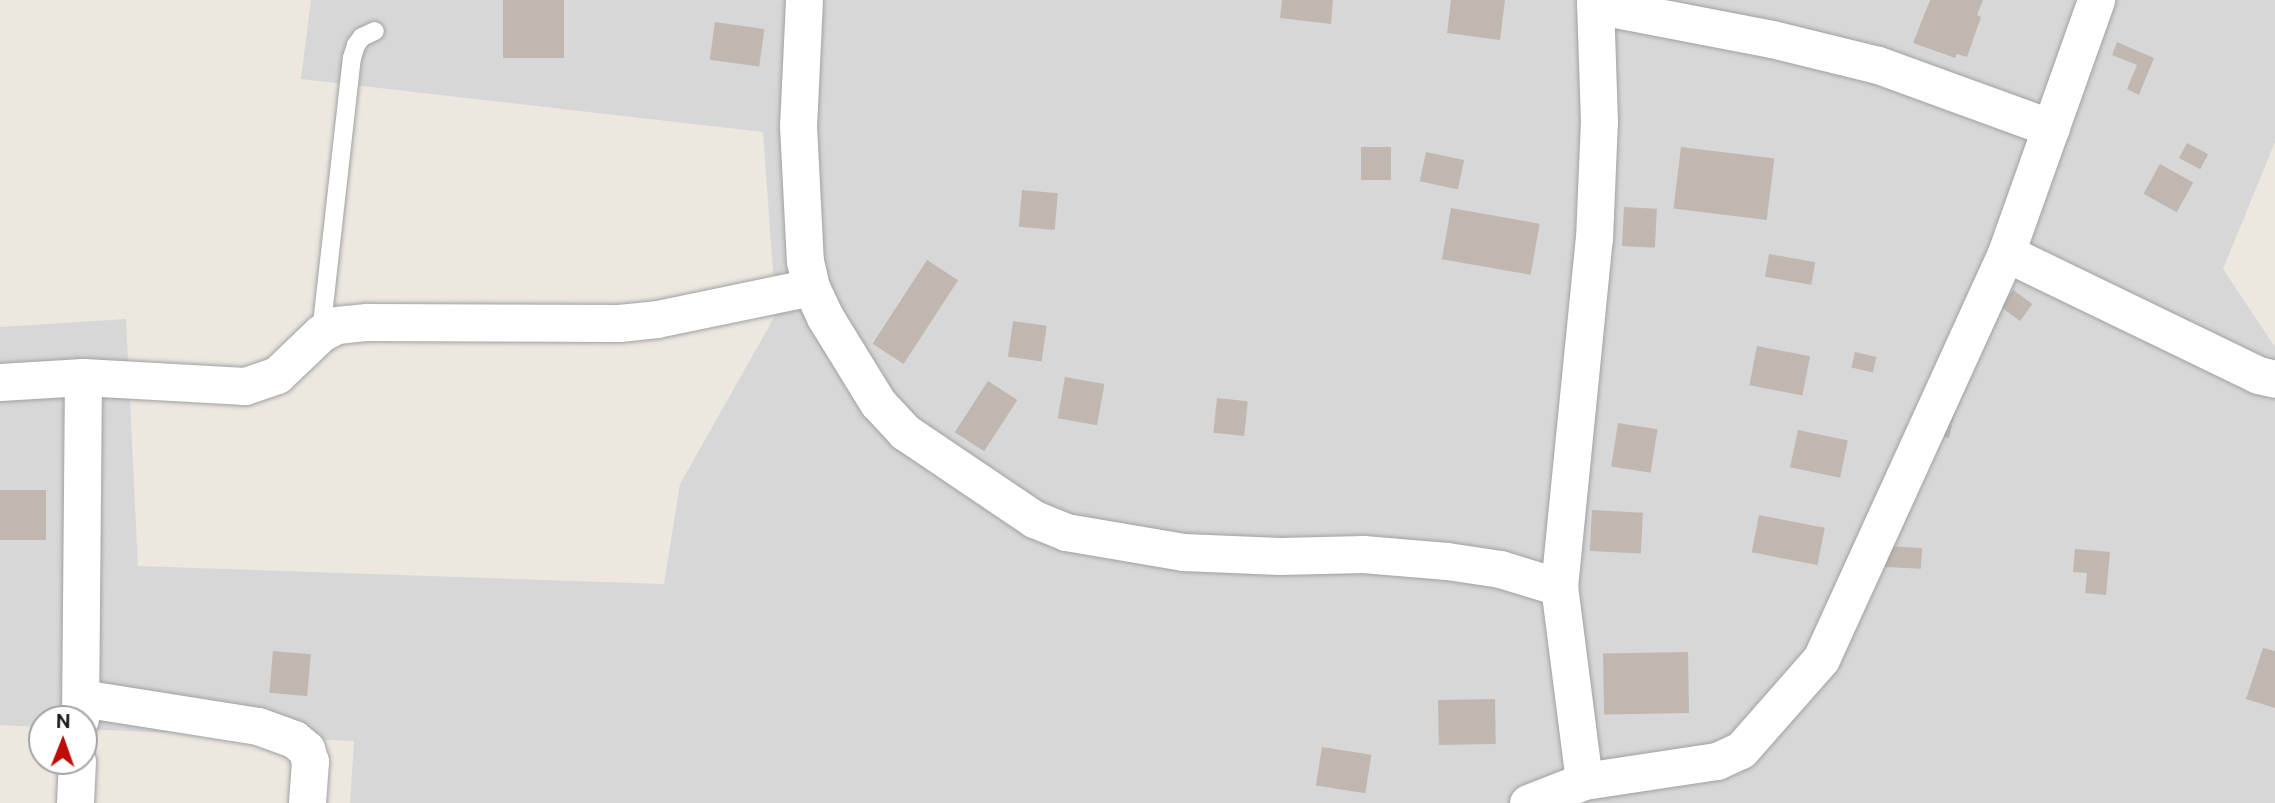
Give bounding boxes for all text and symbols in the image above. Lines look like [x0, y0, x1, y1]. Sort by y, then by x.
north arrow [28, 705, 98, 775]
text: N [56, 710, 71, 732]

